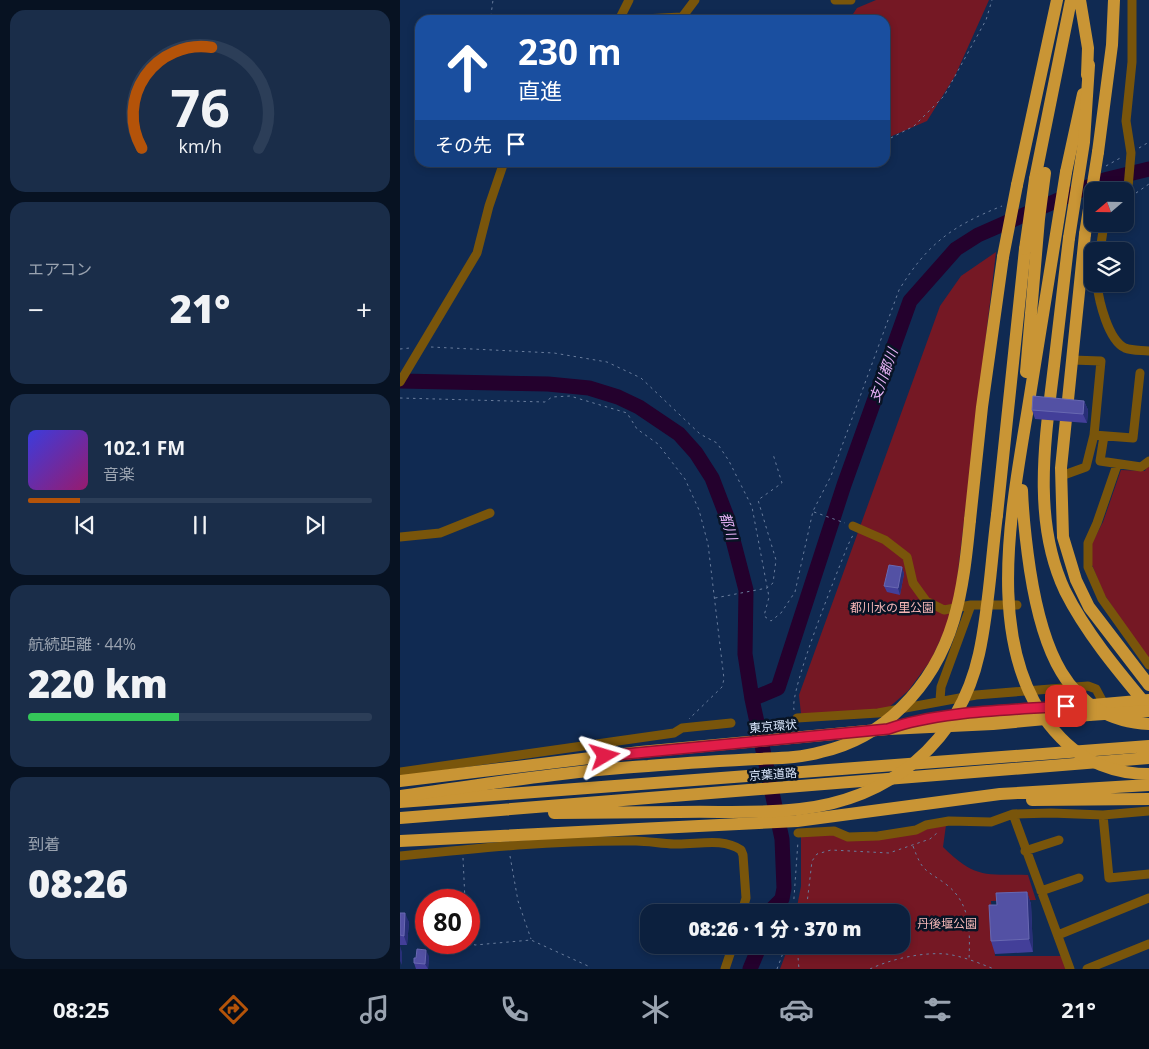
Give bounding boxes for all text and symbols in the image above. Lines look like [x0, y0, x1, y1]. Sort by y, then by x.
text: 230 m [518, 28, 622, 75]
icon: ahead [435, 35, 500, 100]
text: 76 [170, 71, 230, 142]
text: 直進 [518, 75, 562, 105]
icon: arrive [502, 130, 530, 158]
text: その先 [435, 132, 492, 158]
text: km/h [178, 134, 222, 158]
north arrow [1084, 182, 1134, 232]
map controls [1084, 182, 1134, 292]
button: layers [1084, 242, 1134, 292]
text: エアコン [28, 258, 92, 280]
text: 21° [170, 282, 230, 334]
text: − [28, 290, 44, 328]
text: + [356, 290, 372, 328]
water label: 支川都川 [864, 344, 902, 405]
text: 102.1 FM [103, 435, 185, 461]
text: 音楽 [103, 463, 135, 485]
water label: 都川 [716, 510, 743, 544]
icon: previous [71, 511, 99, 539]
icon: pause [186, 511, 214, 539]
icon: next [301, 511, 329, 539]
park label: 都川水の里公園 [850, 599, 934, 616]
text: 航続距離 · 44% [28, 633, 136, 655]
text: 220 km [28, 657, 168, 709]
pin [1045, 685, 1087, 727]
icon: arrive [1052, 692, 1080, 720]
street label: 東京環状 [748, 715, 798, 737]
position arrow [578, 729, 630, 781]
street label: 京葉道路 [748, 764, 798, 784]
text: 到着 [28, 833, 60, 855]
text: 08:26 [28, 857, 128, 909]
speed limit sign: 80 [415, 889, 480, 954]
park label: 丹後堰公園 [917, 915, 977, 932]
text: 08:26 · 1 分 · 370 m [688, 916, 862, 942]
icon: directions [216, 992, 251, 1027]
icon: music [357, 992, 392, 1027]
icon: phone [497, 992, 532, 1027]
icon: climate [638, 992, 673, 1027]
icon: car [779, 992, 814, 1027]
icon: filters [920, 992, 955, 1027]
text: 08:25 [53, 994, 110, 1024]
text: 21° [1061, 994, 1096, 1024]

